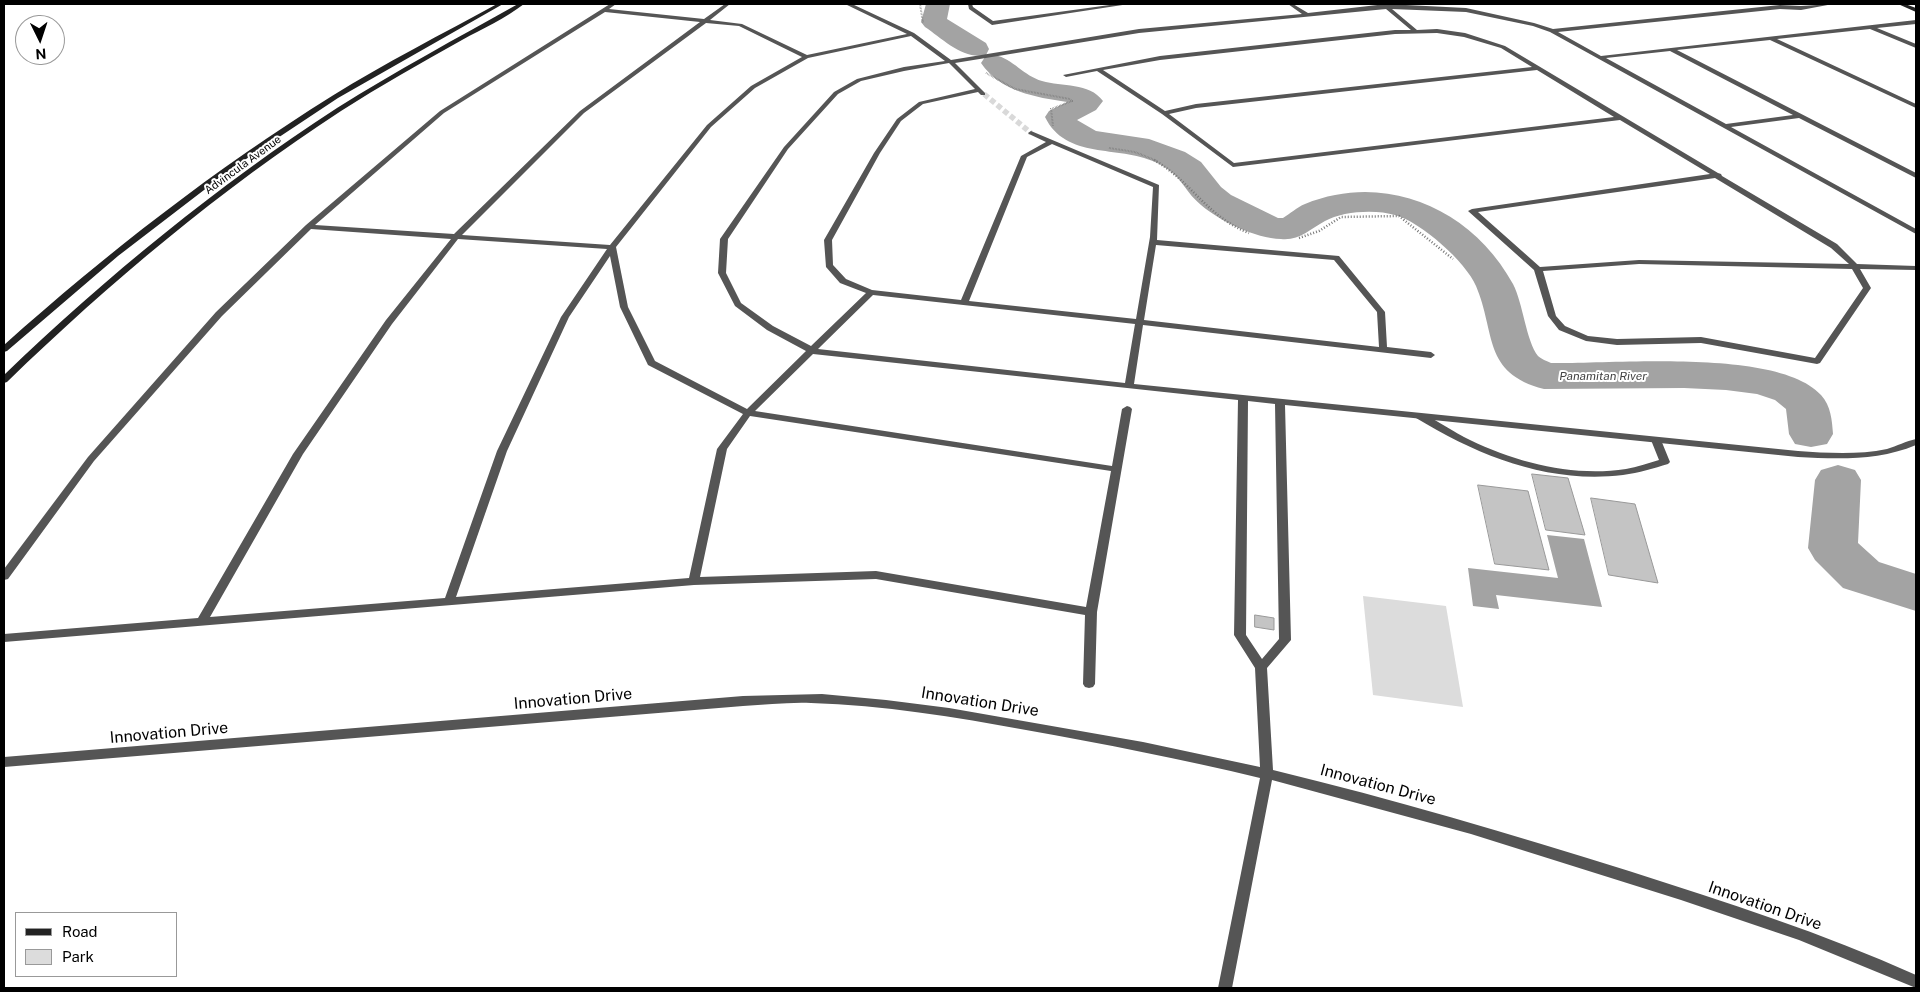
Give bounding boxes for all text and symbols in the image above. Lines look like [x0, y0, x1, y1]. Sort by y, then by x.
north arrow [15, 15, 65, 65]
text: N [35, 46, 47, 62]
street label: Advincula Avenue [202, 133, 284, 197]
water label: Panamitan River [1559, 369, 1647, 383]
street label: Innovation Drive [920, 683, 1040, 721]
street label: Innovation Drive [513, 684, 633, 714]
street label: Innovation Drive [109, 718, 229, 748]
street label: Innovation Drive [1318, 760, 1438, 810]
street label: Innovation Drive [1706, 878, 1824, 934]
legend [15, 912, 178, 977]
text: Road [62, 923, 98, 940]
text: Park [62, 948, 94, 965]

